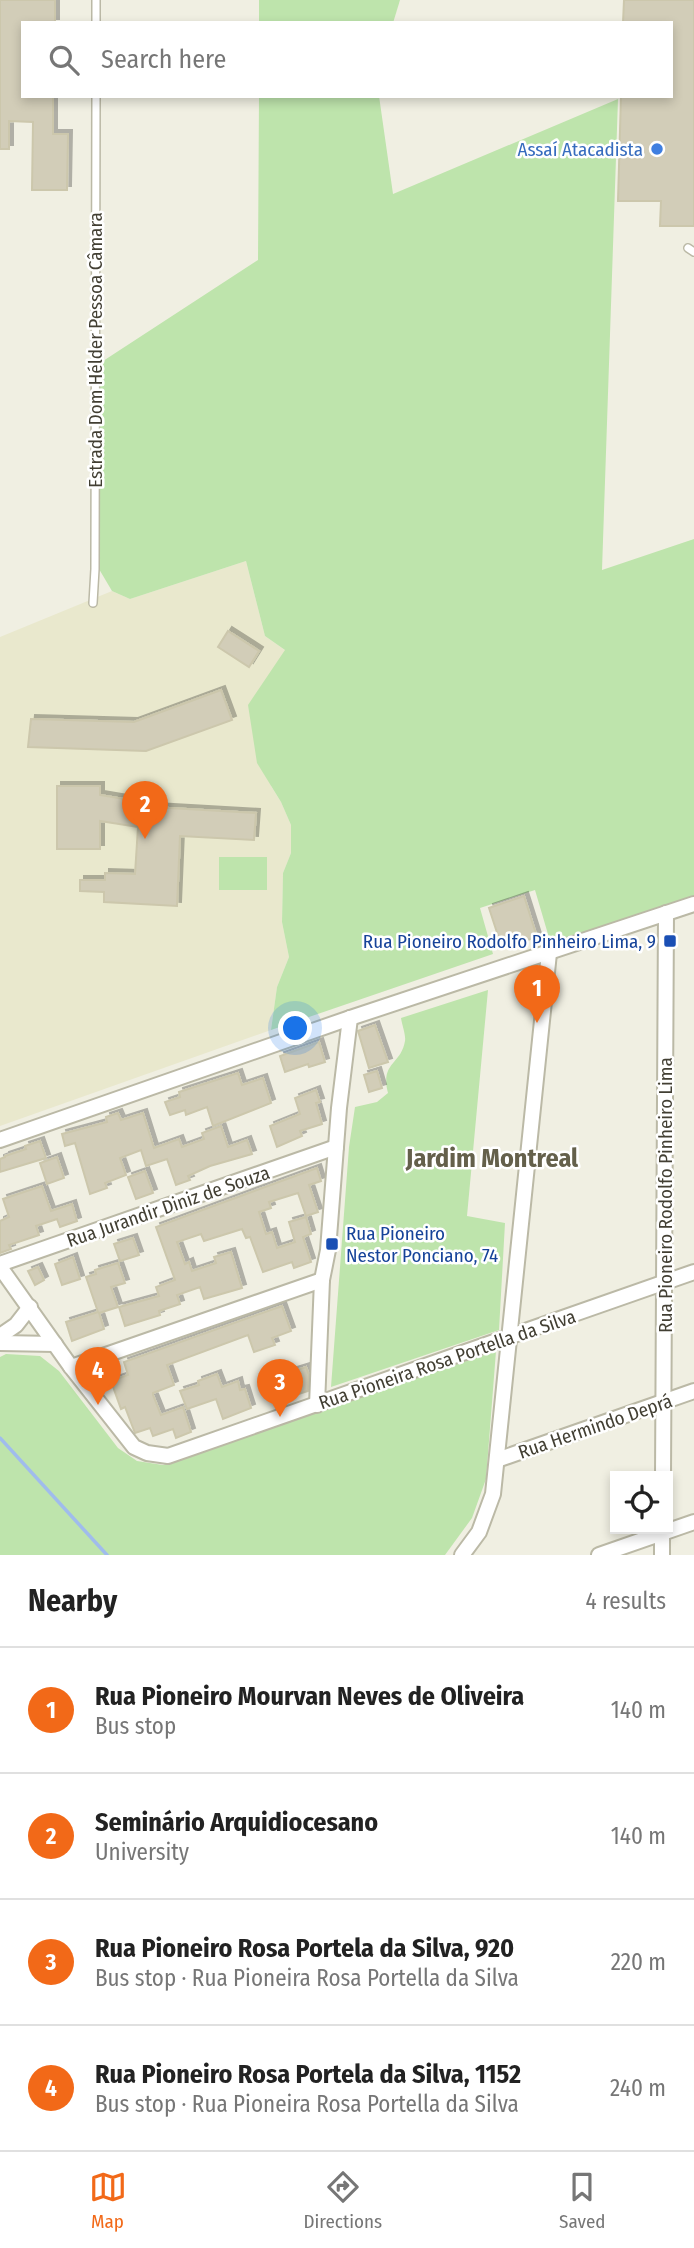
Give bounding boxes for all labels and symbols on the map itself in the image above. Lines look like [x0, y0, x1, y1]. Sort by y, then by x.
place label: Assaí Atacadista [517, 138, 643, 161]
marker: Assaí Atacadista [649, 141, 665, 157]
street label: Estrada Dom Hélder Pessoa Câmara [84, 212, 107, 488]
pin: 2 [122, 781, 168, 839]
place label: Rua Pioneiro Rodolfo Pinheiro Lima, 9 [363, 930, 656, 953]
marker: Rua Pioneiro Rodolfo Pinheiro Lima, 9 [662, 933, 678, 949]
pin: 1 [514, 965, 560, 1023]
your location [278, 1011, 312, 1045]
street label: Rua Pioneiro Rodolfo Pinheiro Lima [654, 1057, 677, 1333]
district label: Jardim Montreal [405, 1143, 579, 1174]
street label: Rua Jurandir Diniz de Souza [64, 1161, 273, 1252]
place label: Rua Pioneiro Nestor Ponciano, 74 [346, 1222, 498, 1267]
marker: Rua Pioneiro Nestor Ponciano, 74 [324, 1236, 340, 1252]
street label: Rua Pioneira Rosa Portella da Silva [316, 1305, 579, 1414]
pin: 4 [75, 1347, 121, 1405]
pin: 3 [257, 1359, 303, 1417]
street label: Rua Hermindo Deprá [515, 1389, 675, 1464]

